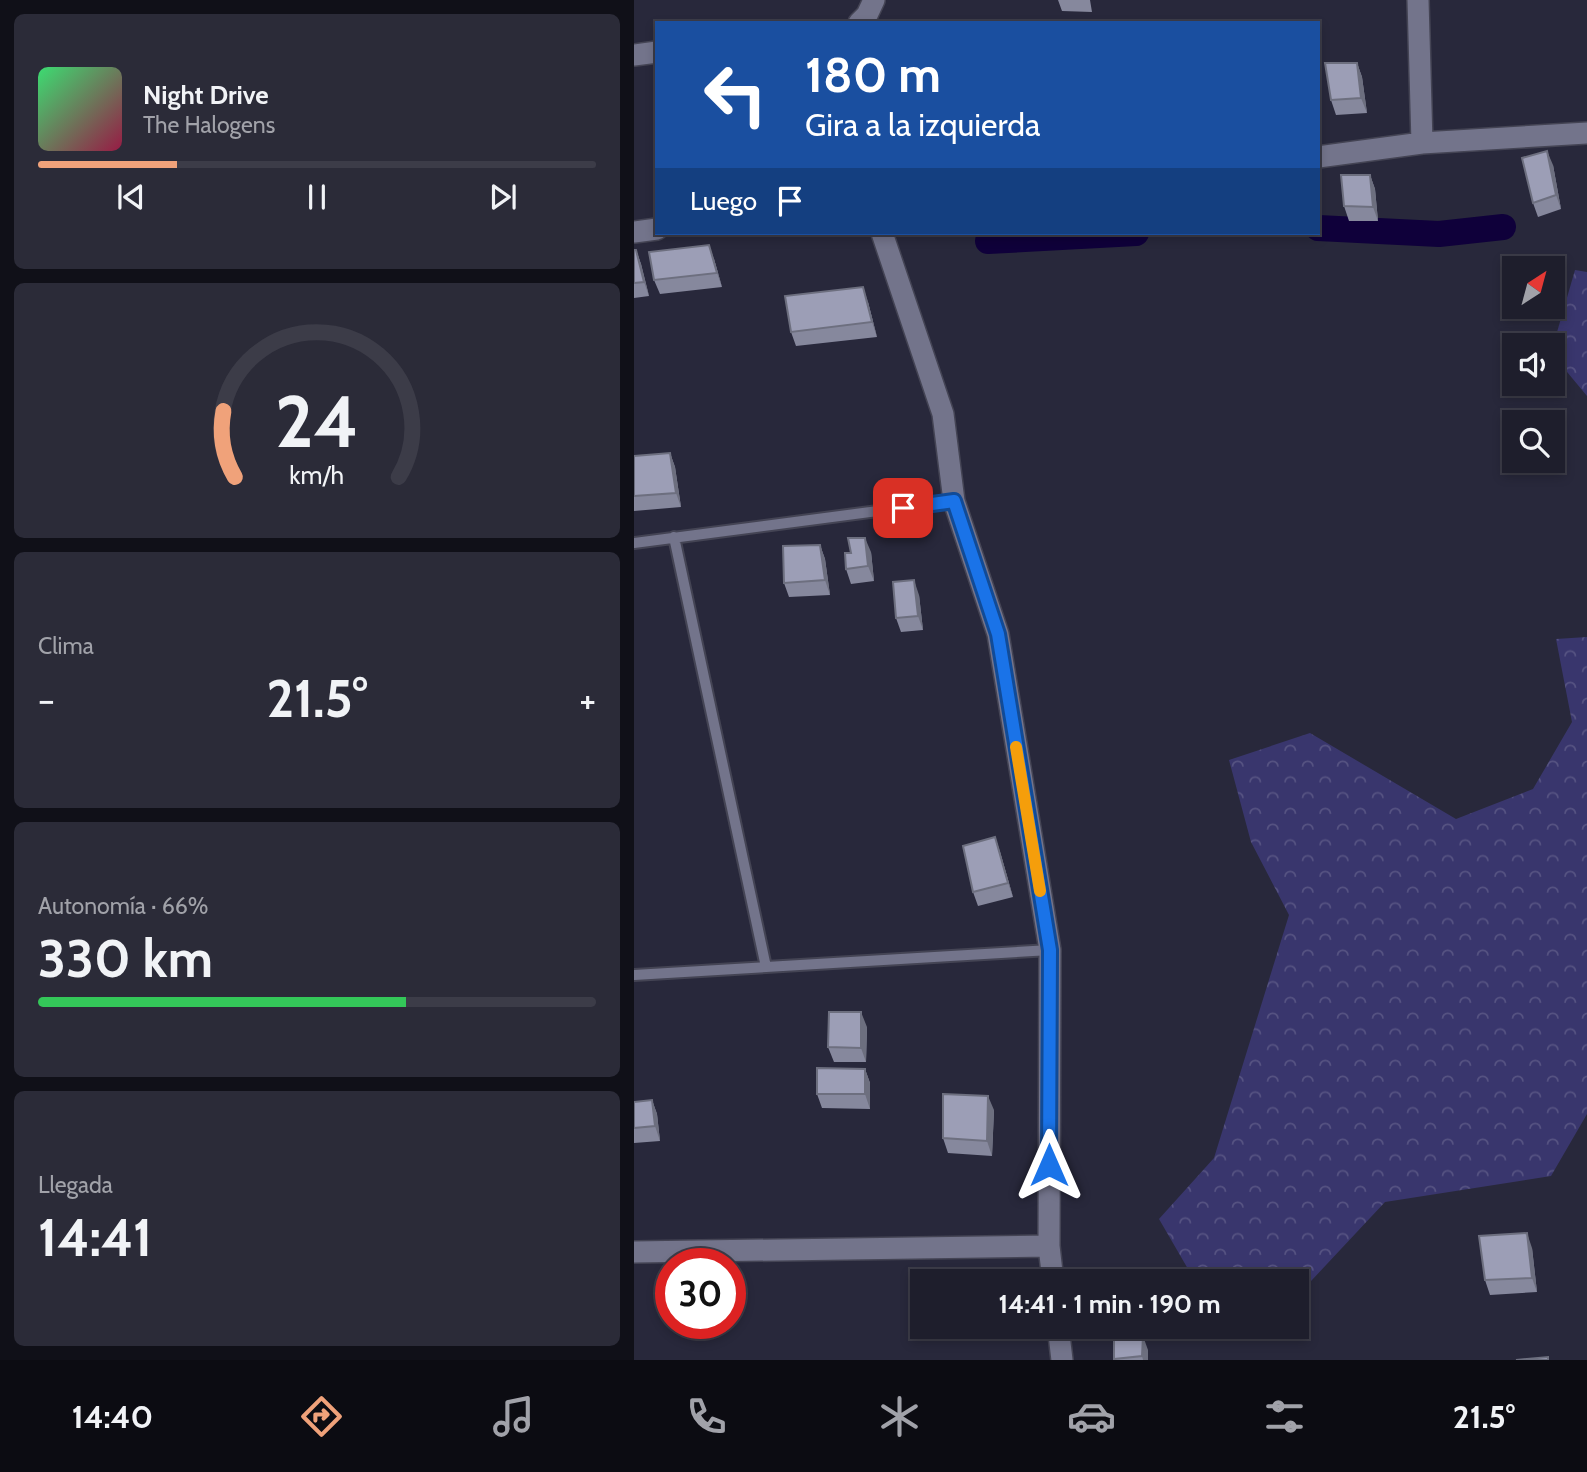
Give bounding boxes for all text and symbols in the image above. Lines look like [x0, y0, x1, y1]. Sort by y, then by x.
text: 180 m [805, 45, 941, 104]
icon: left [690, 49, 781, 140]
text: Night Drive [143, 79, 269, 111]
text: Gira a la izquierda [805, 105, 1040, 144]
text: The Halogens [143, 111, 275, 139]
icon: previous [112, 178, 150, 216]
icon: pause [298, 178, 336, 216]
icon: next [484, 178, 522, 216]
icon: arrive [771, 182, 809, 220]
text: Luego [690, 185, 757, 217]
north arrow [1502, 256, 1565, 318]
map controls [1502, 256, 1565, 473]
button: sound [1502, 333, 1565, 396]
text: 24 [275, 377, 359, 465]
button: search [1502, 410, 1565, 473]
text: km/h [290, 460, 344, 490]
pin [873, 478, 933, 538]
icon: arrive [884, 489, 922, 527]
text: Clima [38, 632, 94, 660]
text: 21.5° [266, 667, 368, 730]
text: − [38, 676, 55, 723]
text: + [579, 676, 596, 723]
text: Autonomía · 66% [38, 892, 208, 920]
text: 330 km [38, 927, 213, 990]
position arrow [1012, 1128, 1086, 1202]
text: Llegada [38, 1171, 113, 1199]
text: 14:41 [38, 1206, 152, 1269]
speed limit sign: 30 [655, 1248, 746, 1339]
text: 14:41 · 1 min · 190 m [998, 1288, 1221, 1320]
icon: directions [297, 1392, 346, 1441]
icon: music [489, 1392, 538, 1441]
icon: phone [682, 1392, 731, 1441]
icon: climate [875, 1392, 924, 1441]
icon: car [1067, 1392, 1116, 1441]
icon: filters [1260, 1392, 1309, 1441]
text: 14:40 [72, 1397, 153, 1436]
text: 21.5° [1453, 1397, 1515, 1436]

